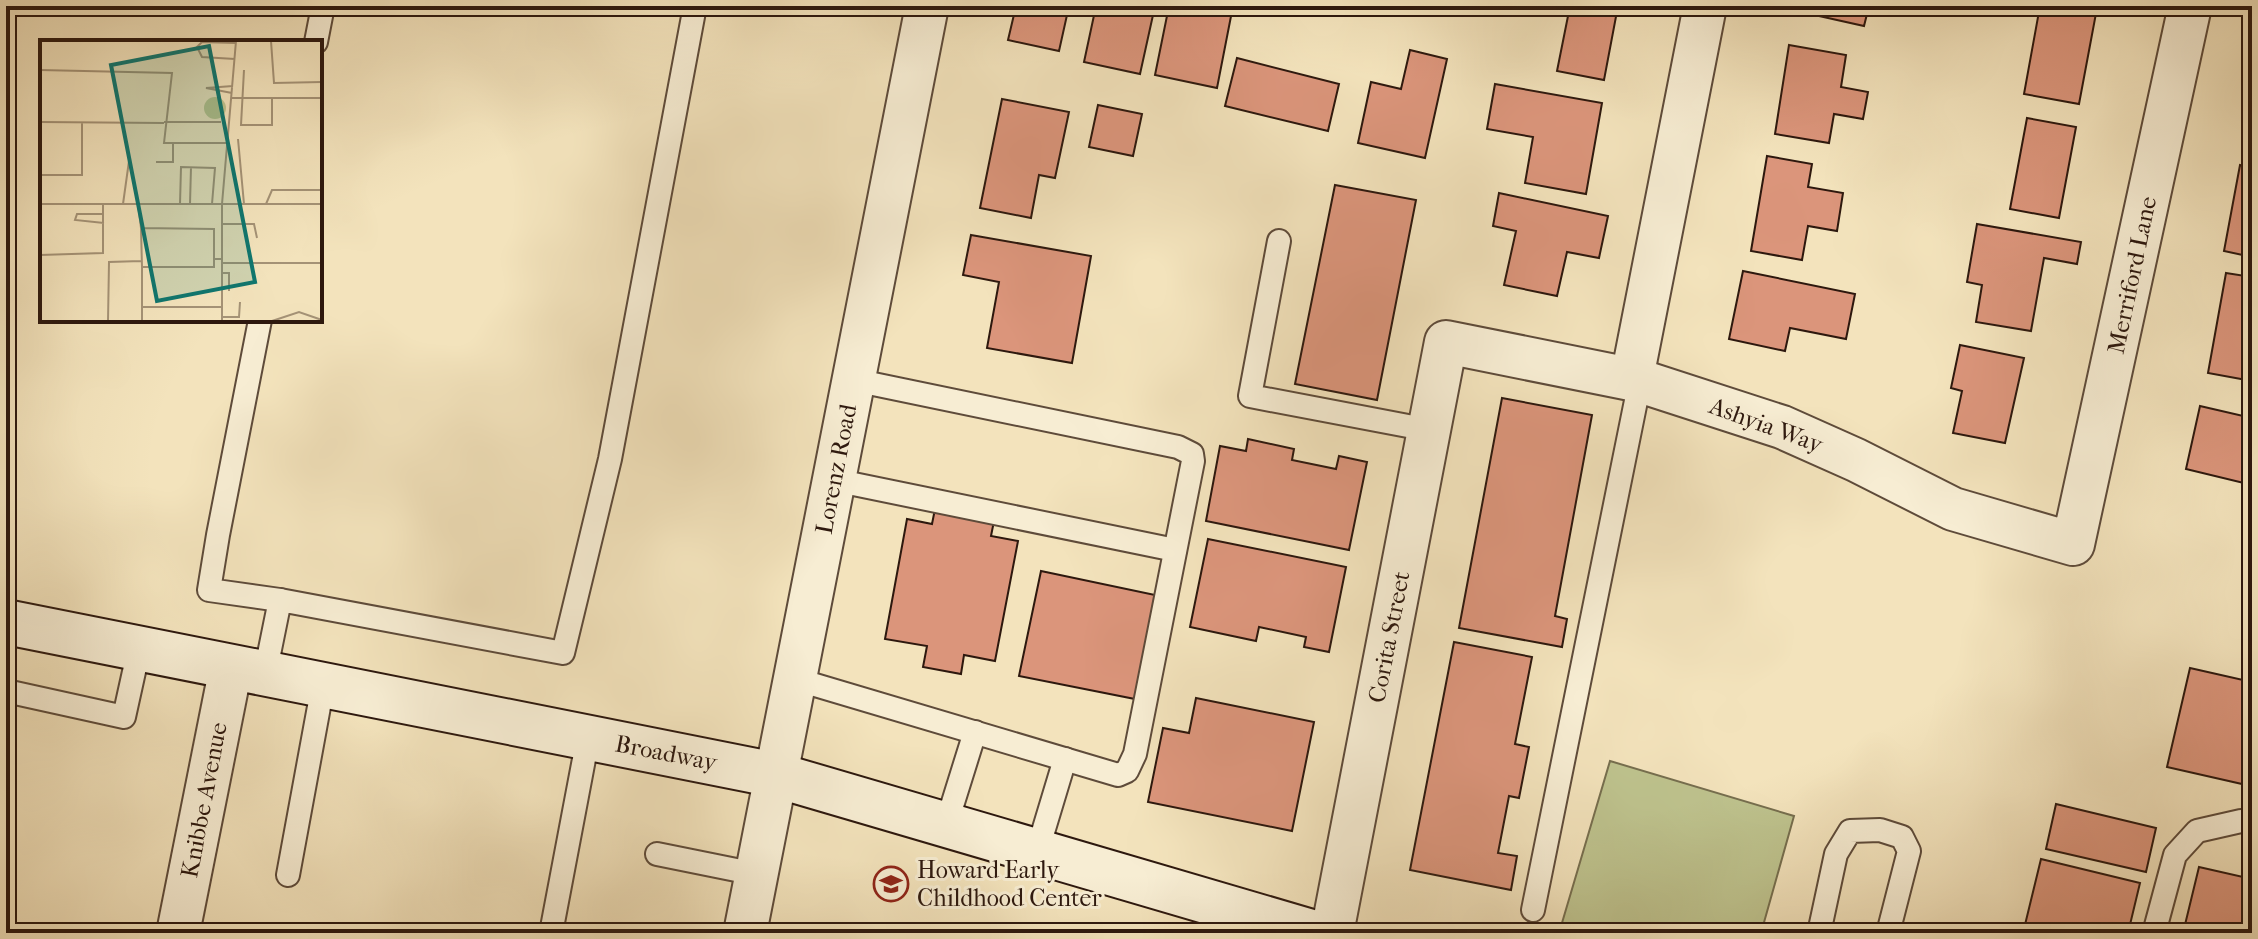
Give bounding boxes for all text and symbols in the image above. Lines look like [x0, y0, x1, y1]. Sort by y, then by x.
inset map [40, 40, 322, 322]
street label: Merriford Lane [2102, 194, 2162, 356]
street label: Ashyia Way [1705, 391, 1828, 459]
street label: Lorenz Road [810, 401, 862, 536]
street label: Corita Street [1363, 568, 1416, 705]
street label: Knibbe Avenue [175, 720, 233, 880]
street label: Broadway [613, 729, 720, 777]
place label: Howard Early Childhood Center [917, 856, 1102, 912]
school or university icon: Howard Early Childhood Center [872, 865, 910, 903]

